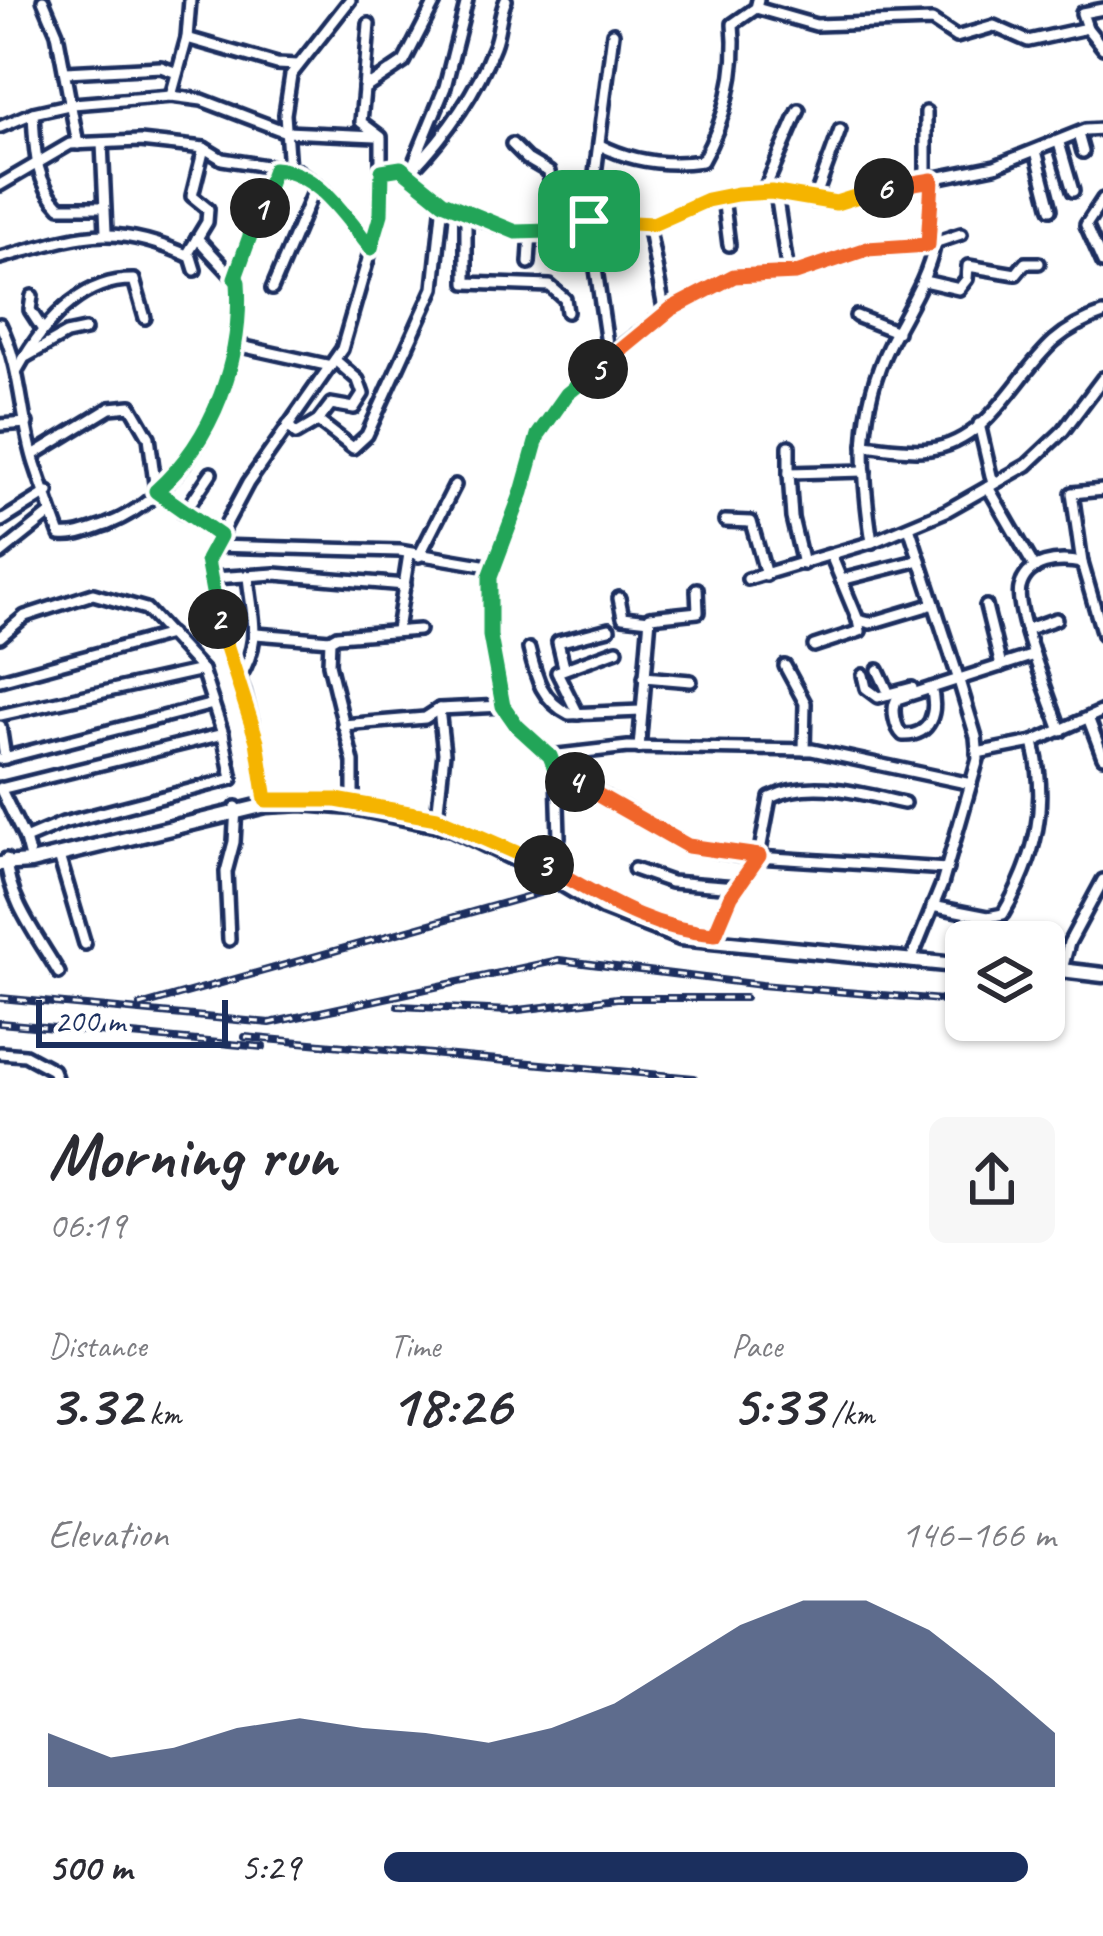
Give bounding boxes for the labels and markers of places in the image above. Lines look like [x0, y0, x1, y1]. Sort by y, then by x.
pin: 6 [854, 158, 914, 218]
pin [538, 170, 640, 272]
pin: 1 [230, 178, 290, 238]
pin: 5 [568, 339, 628, 399]
pin: 2 [188, 589, 248, 649]
pin: 4 [545, 752, 605, 812]
pin: 3 [514, 835, 574, 895]

